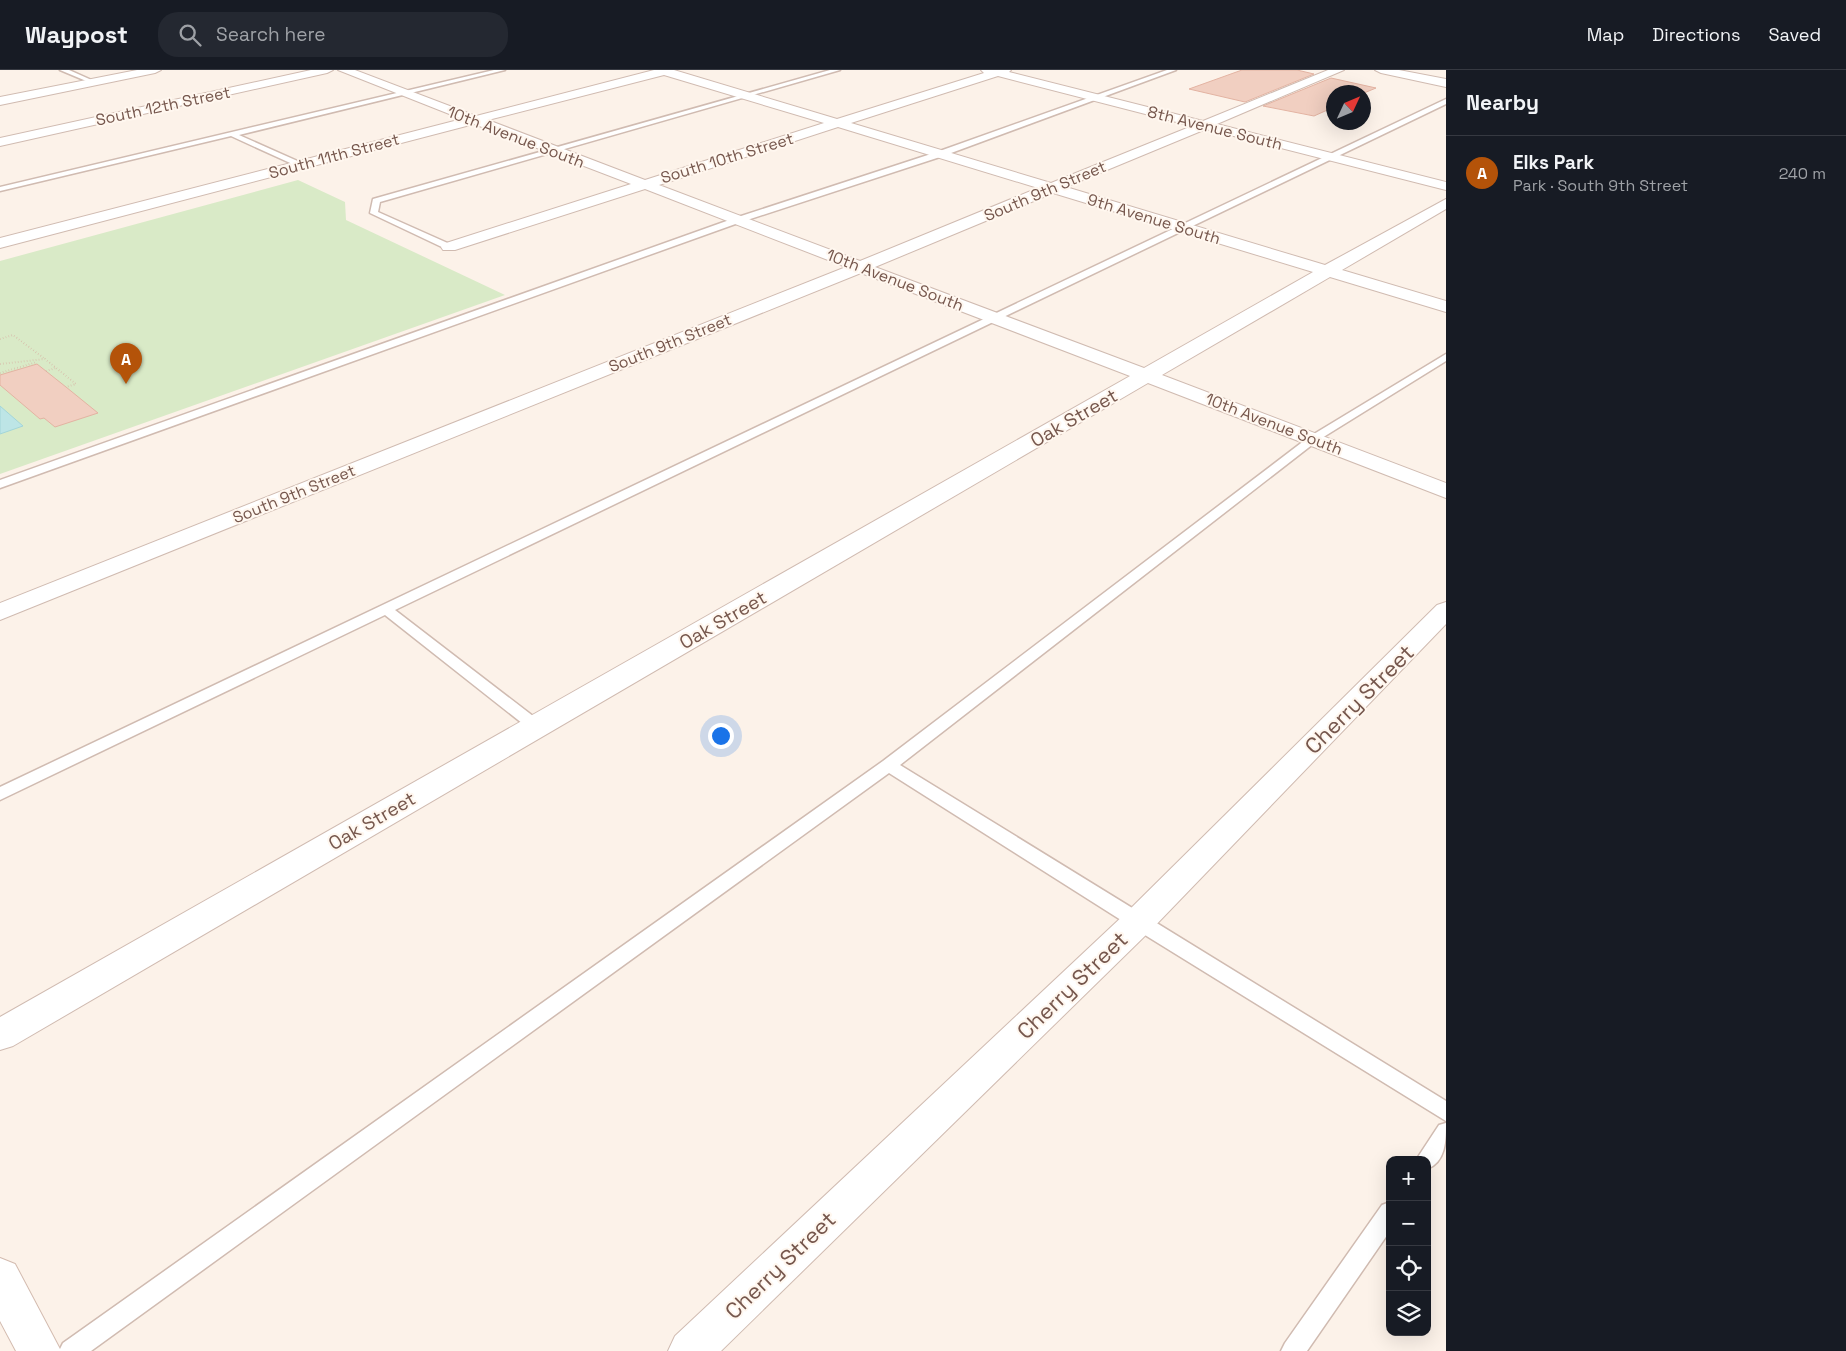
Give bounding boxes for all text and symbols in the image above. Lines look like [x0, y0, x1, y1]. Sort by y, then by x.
search box [158, 12, 508, 57]
text: Waypost [25, 19, 128, 50]
icon: search [176, 21, 204, 49]
text: Search here [216, 22, 326, 47]
text: Map [1587, 23, 1624, 46]
text: Directions [1652, 23, 1741, 46]
text: Saved [1769, 23, 1821, 46]
street label: South 12th Street [94, 81, 232, 131]
north arrow [1326, 85, 1371, 130]
text: Nearby [1466, 89, 1539, 116]
street label: 10th Avenue South [444, 101, 588, 173]
street label: 8th Avenue South [1145, 101, 1285, 155]
street label: South 11th Street [266, 128, 402, 184]
street label: South 10th Street [658, 128, 796, 188]
text: Elks Park [1513, 150, 1594, 175]
street label: South 9th Street [981, 156, 1109, 226]
text: A [1477, 163, 1487, 184]
text: 240 m [1779, 163, 1826, 184]
text: Park · South 9th Street [1513, 175, 1688, 196]
street label: 9th Avenue South [1085, 189, 1223, 249]
street label: 10th Avenue South [823, 244, 967, 316]
street label: South 9th Street [605, 309, 735, 377]
pin: A [110, 343, 142, 384]
street label: Oak Street [1026, 383, 1122, 453]
street label: 10th Avenue South [1202, 388, 1346, 460]
street label: South 9th Street [229, 460, 359, 528]
street label: Oak Street [675, 585, 771, 655]
street label: Cherry Street [1298, 638, 1420, 760]
your location [708, 723, 734, 749]
street label: Oak Street [324, 786, 420, 856]
street label: Cherry Street [1011, 925, 1133, 1045]
map controls [1386, 1156, 1431, 1336]
button: + [1386, 1156, 1431, 1201]
button: − [1386, 1201, 1431, 1246]
street label: Cherry Street [719, 1205, 841, 1325]
button: locate [1386, 1246, 1431, 1291]
button: layers [1386, 1291, 1431, 1336]

